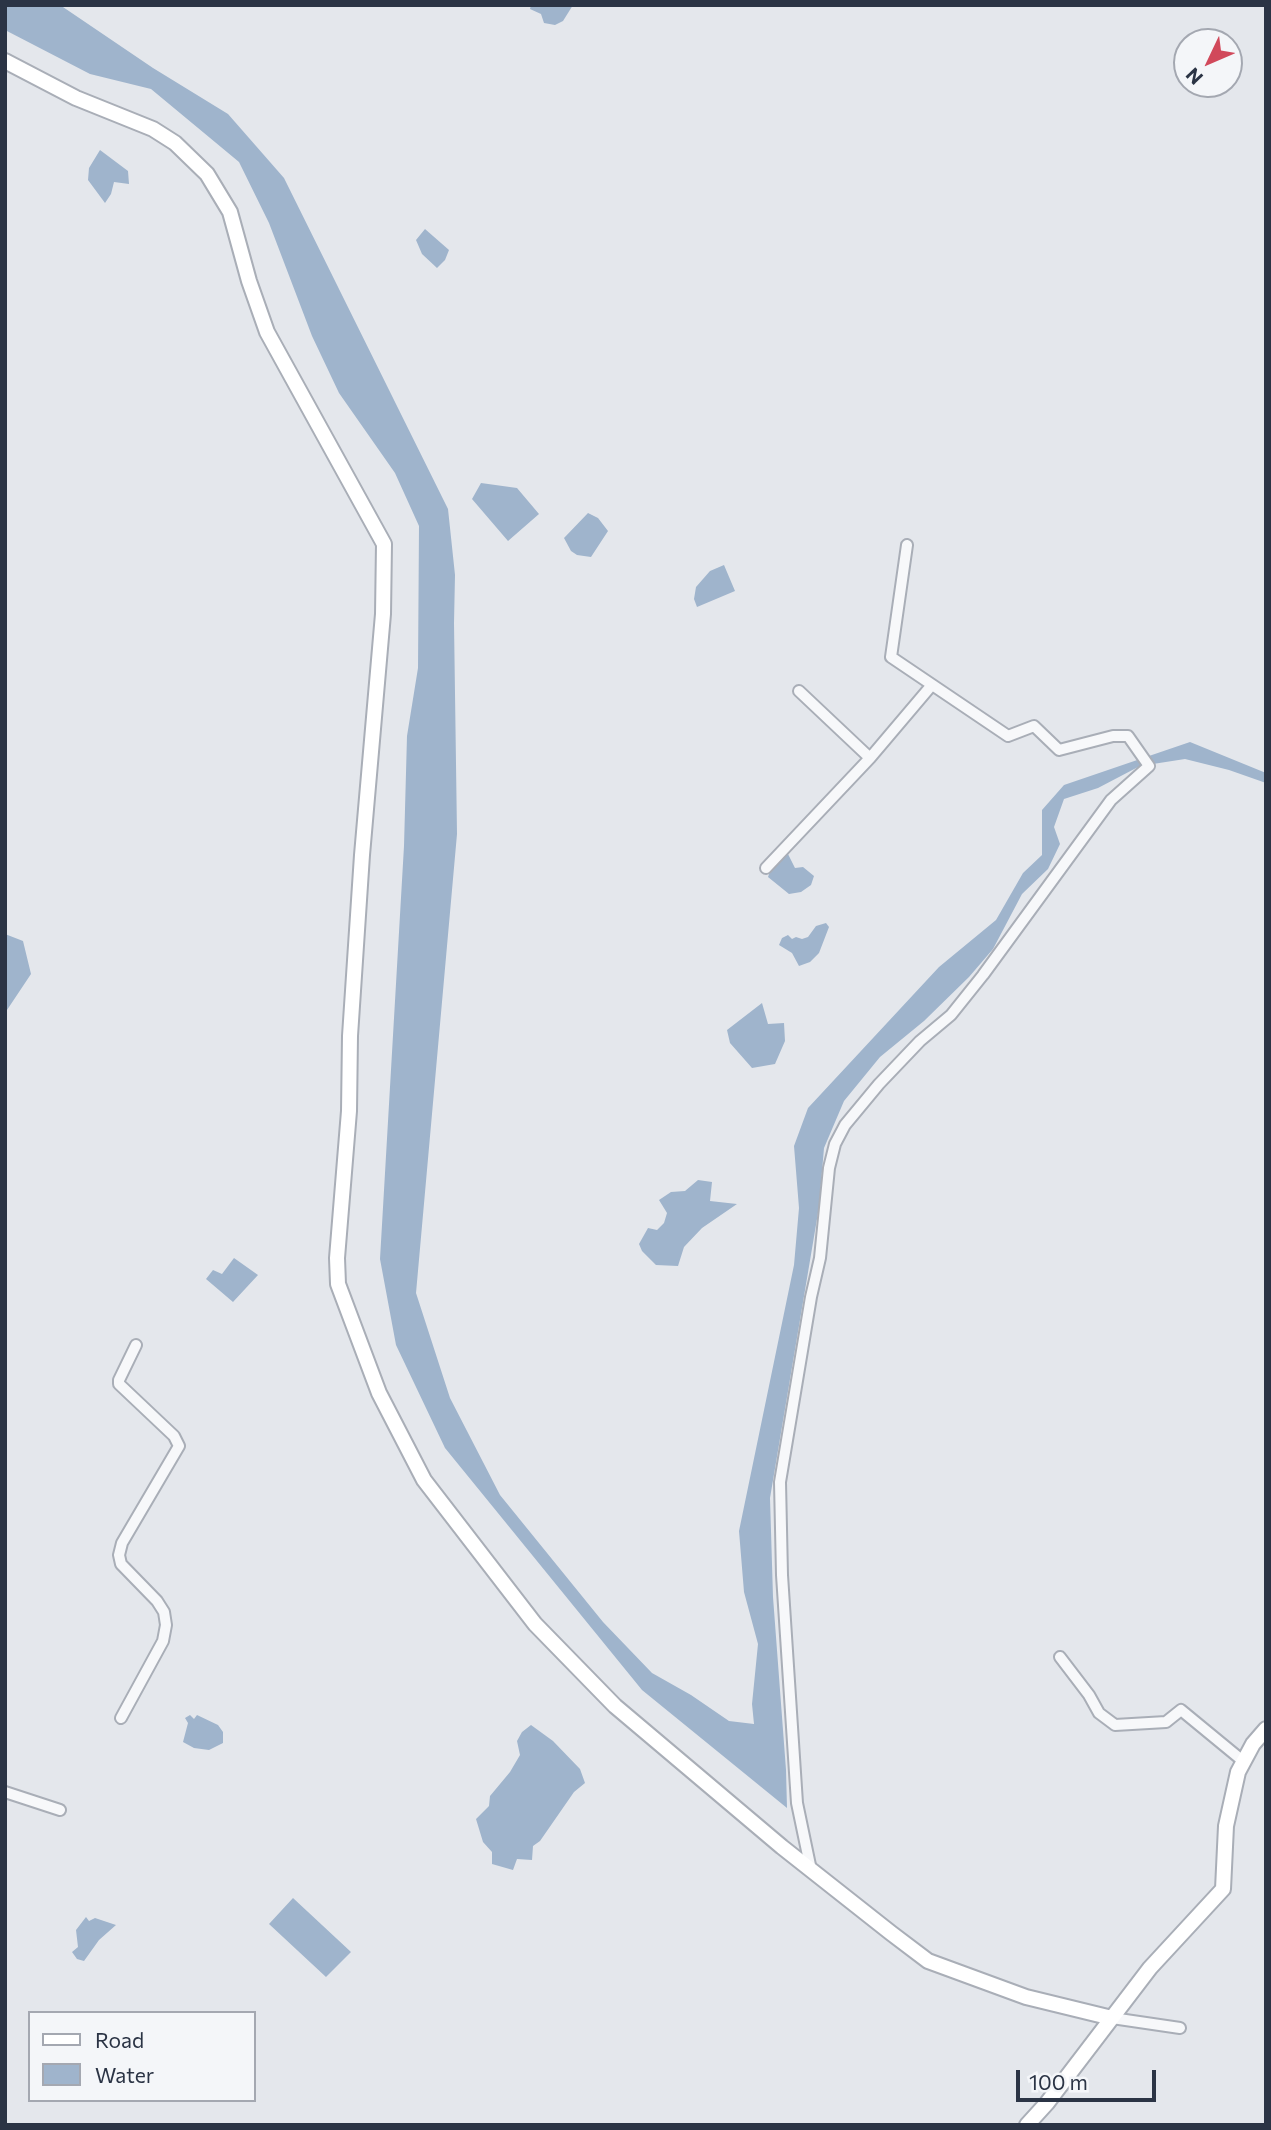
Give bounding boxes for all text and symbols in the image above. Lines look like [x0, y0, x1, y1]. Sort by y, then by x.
north arrow [1173, 28, 1243, 98]
text: N [1181, 63, 1207, 90]
legend [28, 2011, 256, 2102]
text: Road [95, 2027, 144, 2052]
scale bar [1019, 2056, 1159, 2100]
text: Water [95, 2062, 154, 2087]
text: 100 m [1029, 2069, 1088, 2094]

